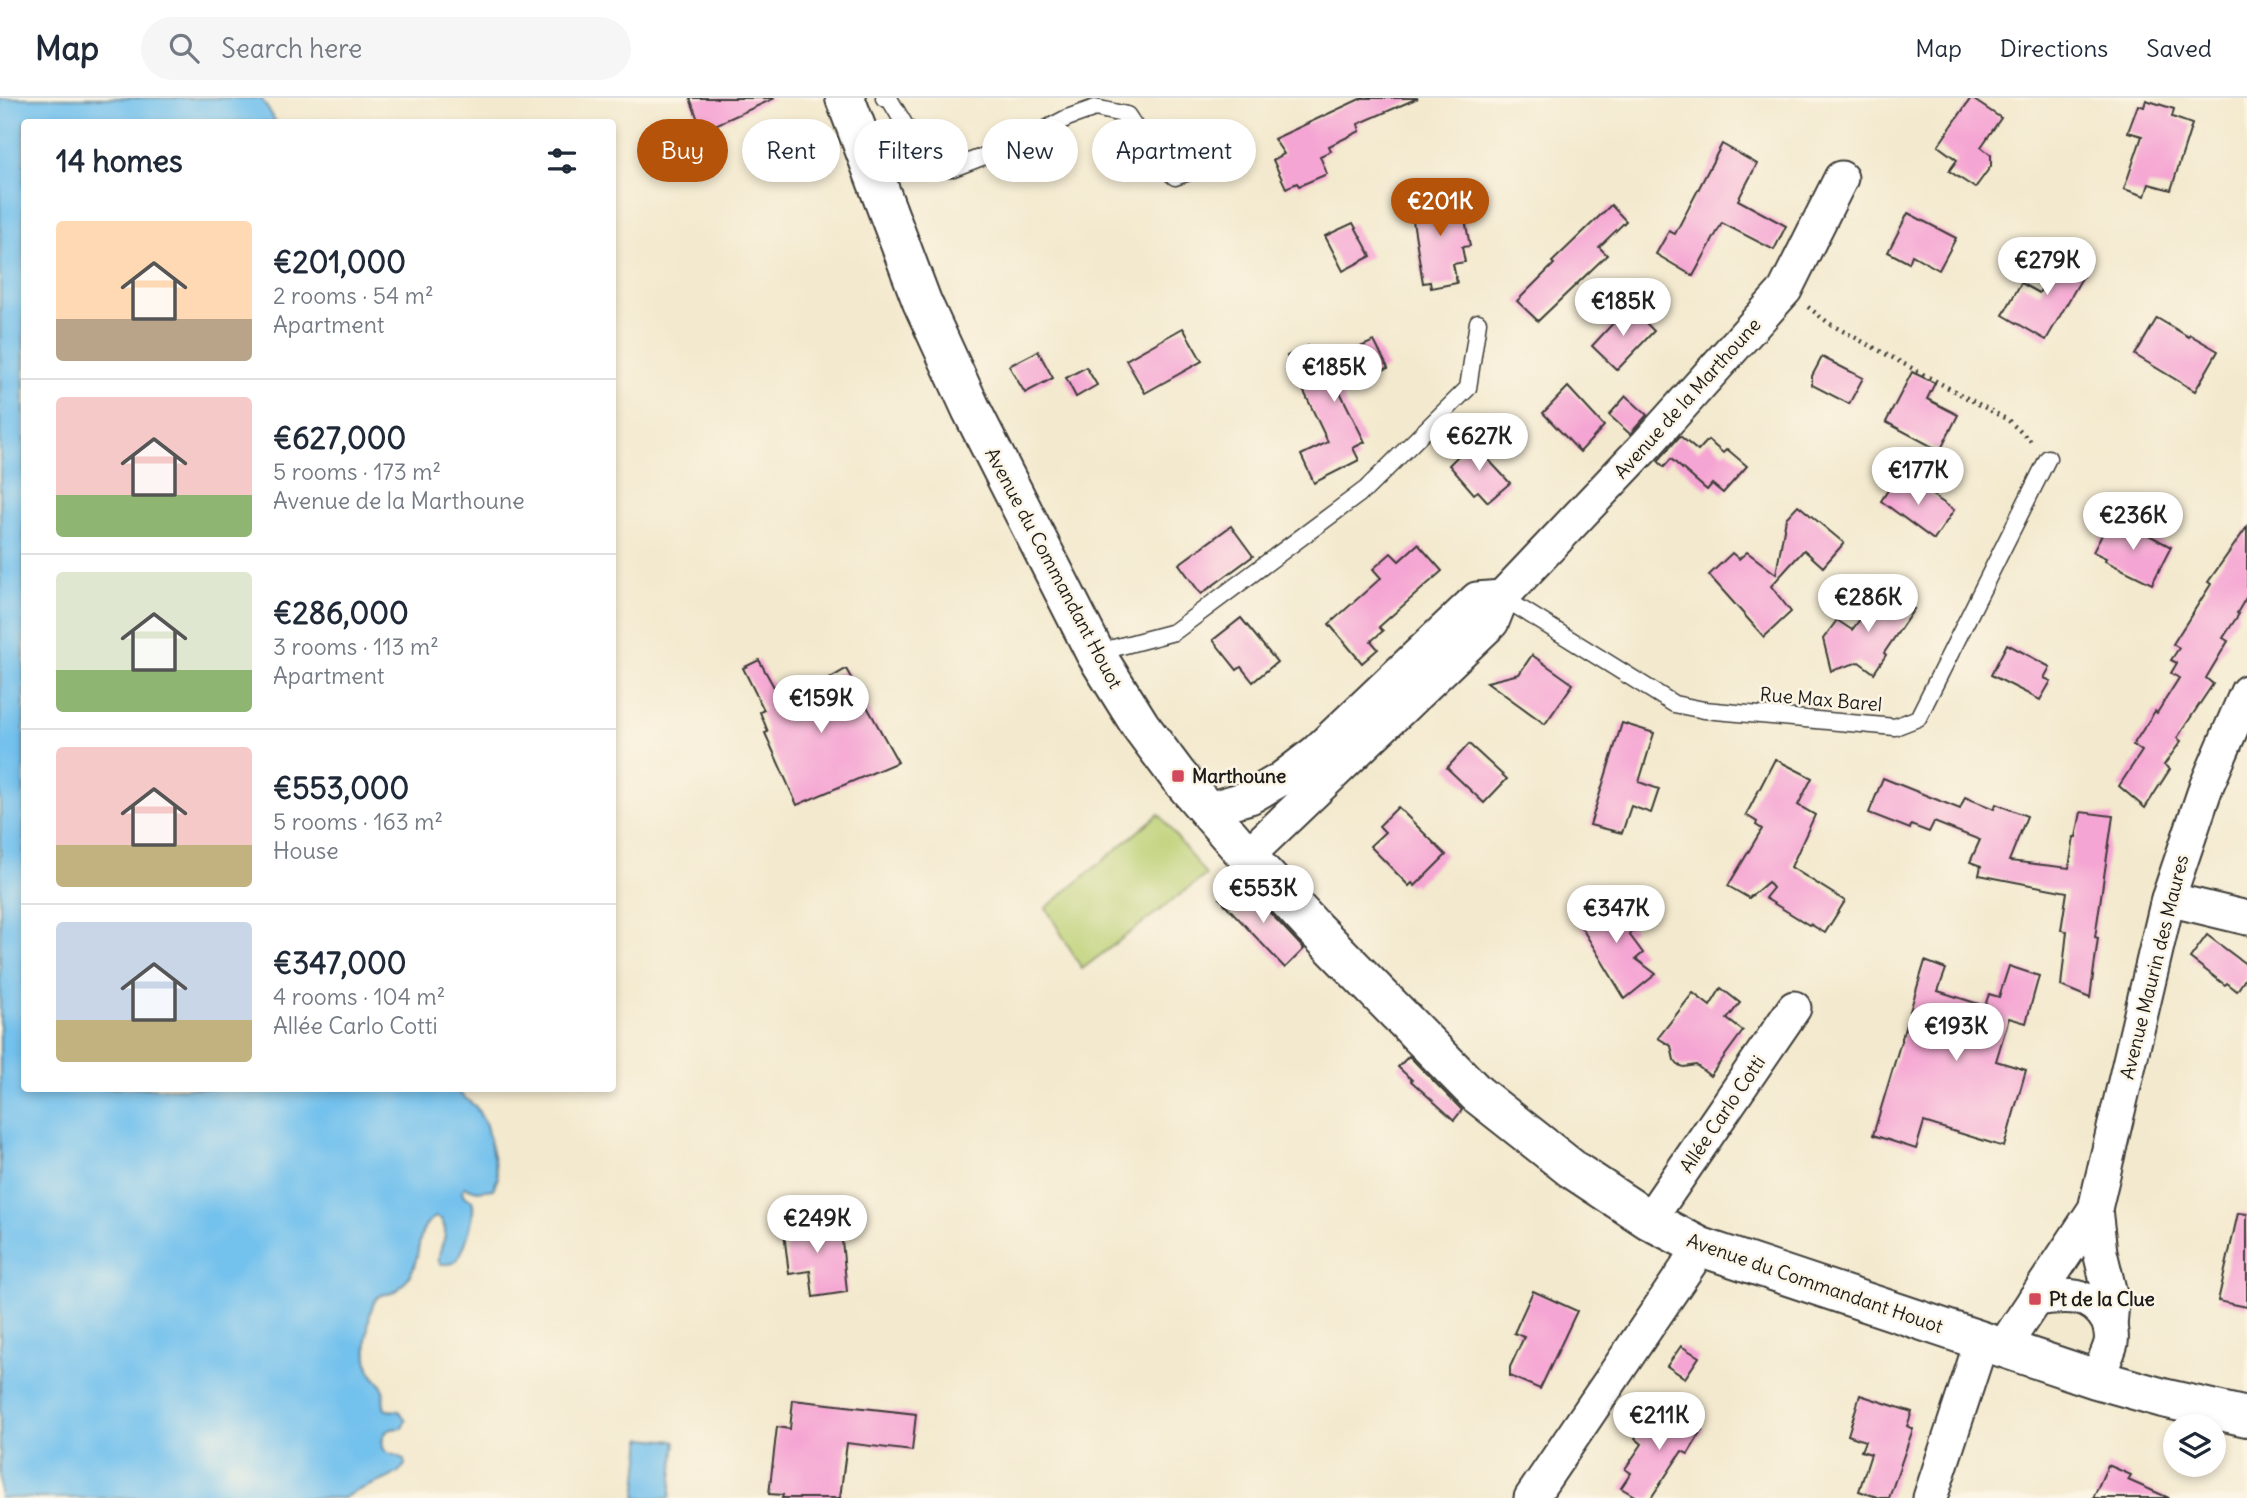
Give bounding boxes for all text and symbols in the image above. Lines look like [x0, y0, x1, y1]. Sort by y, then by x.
search box [141, 17, 631, 80]
text: Map [35, 27, 99, 69]
icon: search [165, 29, 203, 67]
text: Search here [221, 32, 362, 65]
text: Map [1915, 33, 1962, 63]
text: Directions [2000, 33, 2108, 63]
text: Saved [2146, 33, 2212, 63]
chip: Buy [637, 119, 728, 182]
chip: Rent [742, 119, 840, 182]
chip: Filters [854, 119, 968, 182]
chip: New [982, 119, 1078, 182]
chip: Apartment [1092, 119, 1256, 182]
text: 14 homes [56, 142, 183, 180]
icon: filters [543, 142, 581, 180]
pin: €201K [1391, 178, 1489, 238]
text: €201K [1407, 186, 1473, 215]
pin: €279K [1998, 238, 2096, 297]
text: €201,000 [273, 243, 406, 281]
text: €279K [2014, 245, 2080, 274]
icon: home [112, 249, 196, 333]
pin: €185K [1574, 278, 1672, 338]
text: 2 rooms · 54 m² [273, 281, 434, 310]
text: €185K [1591, 286, 1655, 315]
text: Apartment [273, 310, 385, 339]
street label: Avenue de la Marthoune [1609, 313, 1765, 483]
pin: €185K [1285, 344, 1383, 404]
text: €185K [1302, 352, 1366, 381]
pin: €627K [1430, 414, 1528, 473]
text: €627,000 [273, 419, 406, 457]
text: €627K [1446, 421, 1512, 450]
icon: home [112, 425, 196, 509]
street label: Avenue du Commandant Houot [980, 444, 1128, 692]
pin: €177K [1869, 448, 1967, 507]
text: €177K [1888, 455, 1948, 484]
text: 5 rooms · 173 m² [273, 457, 441, 486]
text: Avenue de la Marthoune [273, 486, 525, 515]
pin: €236K [2084, 492, 2182, 552]
text: €236K [2099, 500, 2167, 529]
pin: €286K [1819, 574, 1917, 634]
text: €286K [1834, 582, 1902, 611]
text: €286,000 [273, 594, 409, 632]
icon: home [112, 600, 196, 684]
text: 3 rooms · 113 m² [273, 632, 439, 661]
text: Apartment [273, 661, 385, 690]
pin: €159K [772, 676, 870, 735]
street label: Rue Max Barel [1759, 682, 1883, 716]
text: €159K [789, 683, 853, 712]
place label: Marthoune [1192, 764, 1286, 788]
marker: Marthoune [1170, 768, 1186, 784]
text: €553,000 [273, 769, 409, 807]
icon: home [112, 775, 196, 859]
text: 5 rooms · 163 m² [273, 807, 443, 836]
text: House [273, 836, 339, 865]
street label: Avenue Maurin des Maures [2114, 852, 2194, 1082]
pin: €553K [1214, 866, 1312, 925]
text: €553K [1229, 873, 1297, 902]
pin: €347K [1567, 886, 1665, 945]
text: €347K [1583, 893, 1649, 922]
text: €347,000 [273, 944, 407, 982]
icon: home [112, 950, 196, 1034]
text: 4 rooms · 104 m² [273, 982, 445, 1011]
pin: €193K [1907, 1004, 2005, 1063]
text: Allée Carlo Cotti [273, 1011, 438, 1040]
text: €193K [1924, 1011, 1988, 1040]
street label: Allée Carlo Cotti [1674, 1051, 1770, 1177]
pin: €249K [768, 1196, 866, 1255]
text: €249K [783, 1203, 851, 1232]
street label: Avenue du Commandant Houot [1684, 1228, 1946, 1338]
place label: Pt de la Clue [2049, 1287, 2155, 1311]
marker: Pt de la Clue [2027, 1291, 2043, 1307]
pin: €211K [1610, 1392, 1708, 1452]
text: €211K [1629, 1400, 1689, 1429]
map controls [2163, 1414, 2226, 1477]
button: layers [2163, 1414, 2226, 1477]

